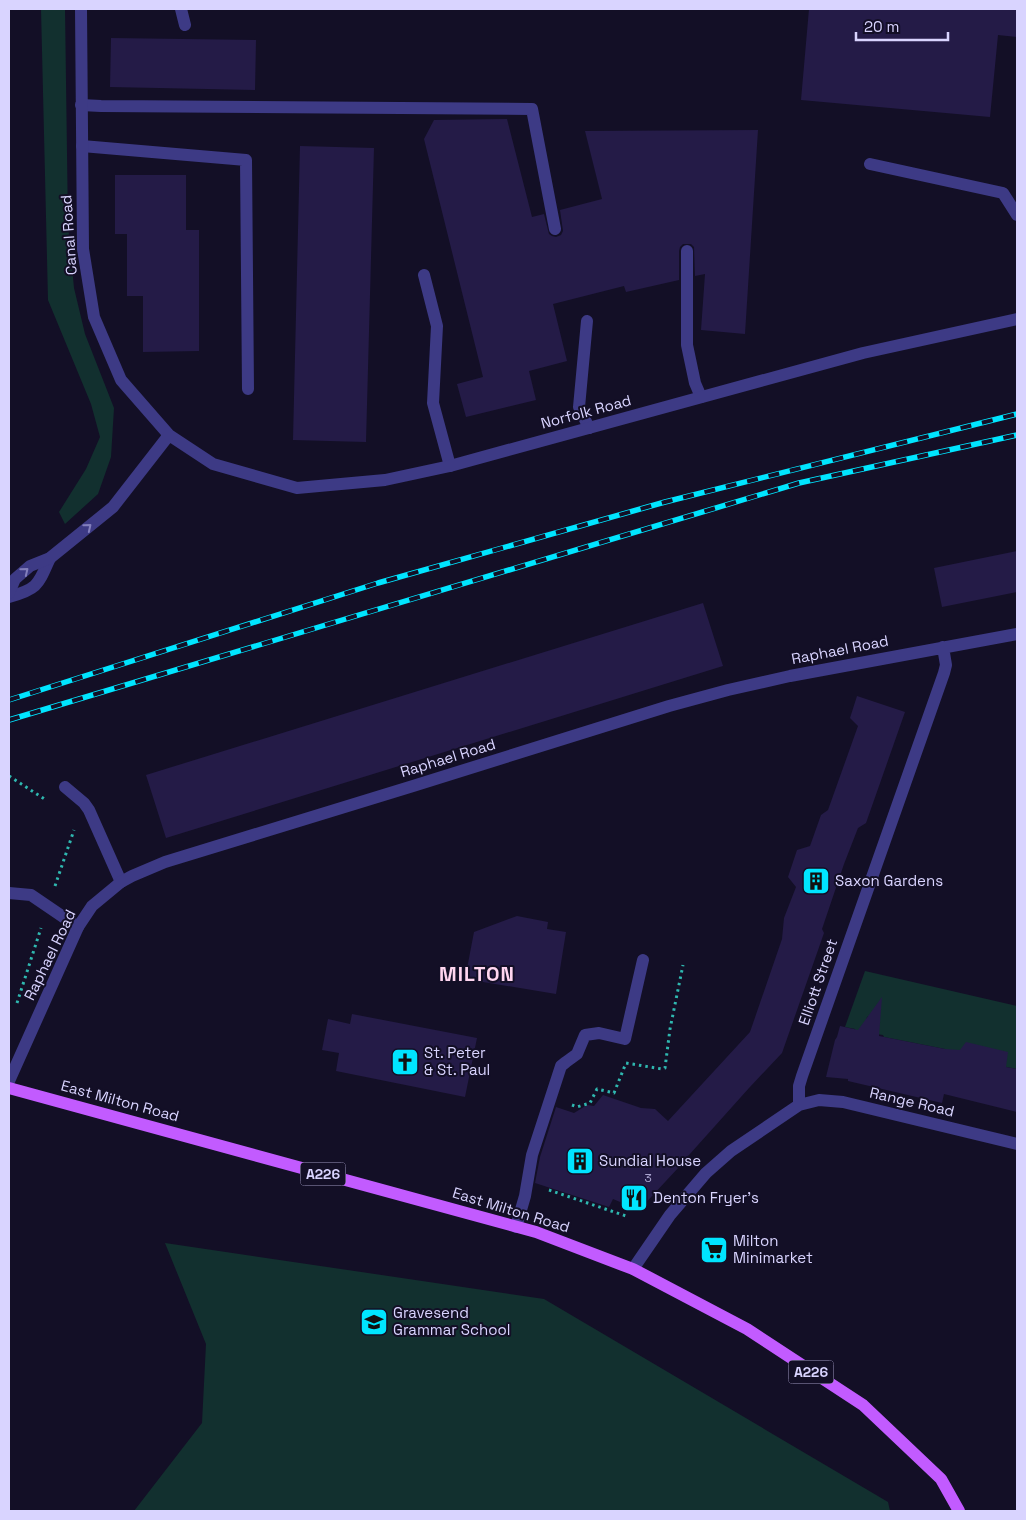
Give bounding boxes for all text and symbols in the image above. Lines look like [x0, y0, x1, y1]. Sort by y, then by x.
scale bar [856, 10, 948, 42]
text: 20 m [864, 17, 899, 36]
street label: Canal Road [56, 194, 81, 276]
street label: Norfolk Road [539, 390, 633, 433]
one-way arrow [82, 524, 91, 533]
one-way arrow [19, 568, 28, 576]
street label: Raphael Road [790, 631, 890, 668]
street label: Raphael Road [398, 734, 498, 781]
building icon: Saxon Gardens [801, 866, 831, 896]
place label: Saxon Gardens [835, 871, 943, 890]
street label: Raphael Road [19, 906, 80, 1003]
street label: Elliott Street [794, 936, 841, 1028]
district label: MILTON [439, 961, 515, 987]
place label: St. Peter & St. Paul [424, 1043, 490, 1079]
church icon: St. Peter & St. Paul [390, 1047, 420, 1077]
street label: East Milton Road [59, 1076, 181, 1125]
street label: Range Road [868, 1083, 956, 1120]
building icon: Sundial House [565, 1146, 595, 1176]
place label: Sundial House [599, 1151, 701, 1170]
road number: A226 [300, 1162, 346, 1186]
house number: 3 [644, 1170, 652, 1186]
street label: East Milton Road [450, 1183, 572, 1236]
restaurant icon: Denton Fryer's [619, 1183, 649, 1213]
place label: Denton Fryer's [653, 1188, 759, 1207]
place label: Milton Minimarket [733, 1231, 813, 1267]
supermarket icon: Milton Minimarket [699, 1235, 729, 1265]
place label: Gravesend Grammar School [393, 1303, 510, 1339]
school or university icon: Gravesend Grammar School [359, 1307, 389, 1337]
road number: A226 [788, 1360, 834, 1384]

